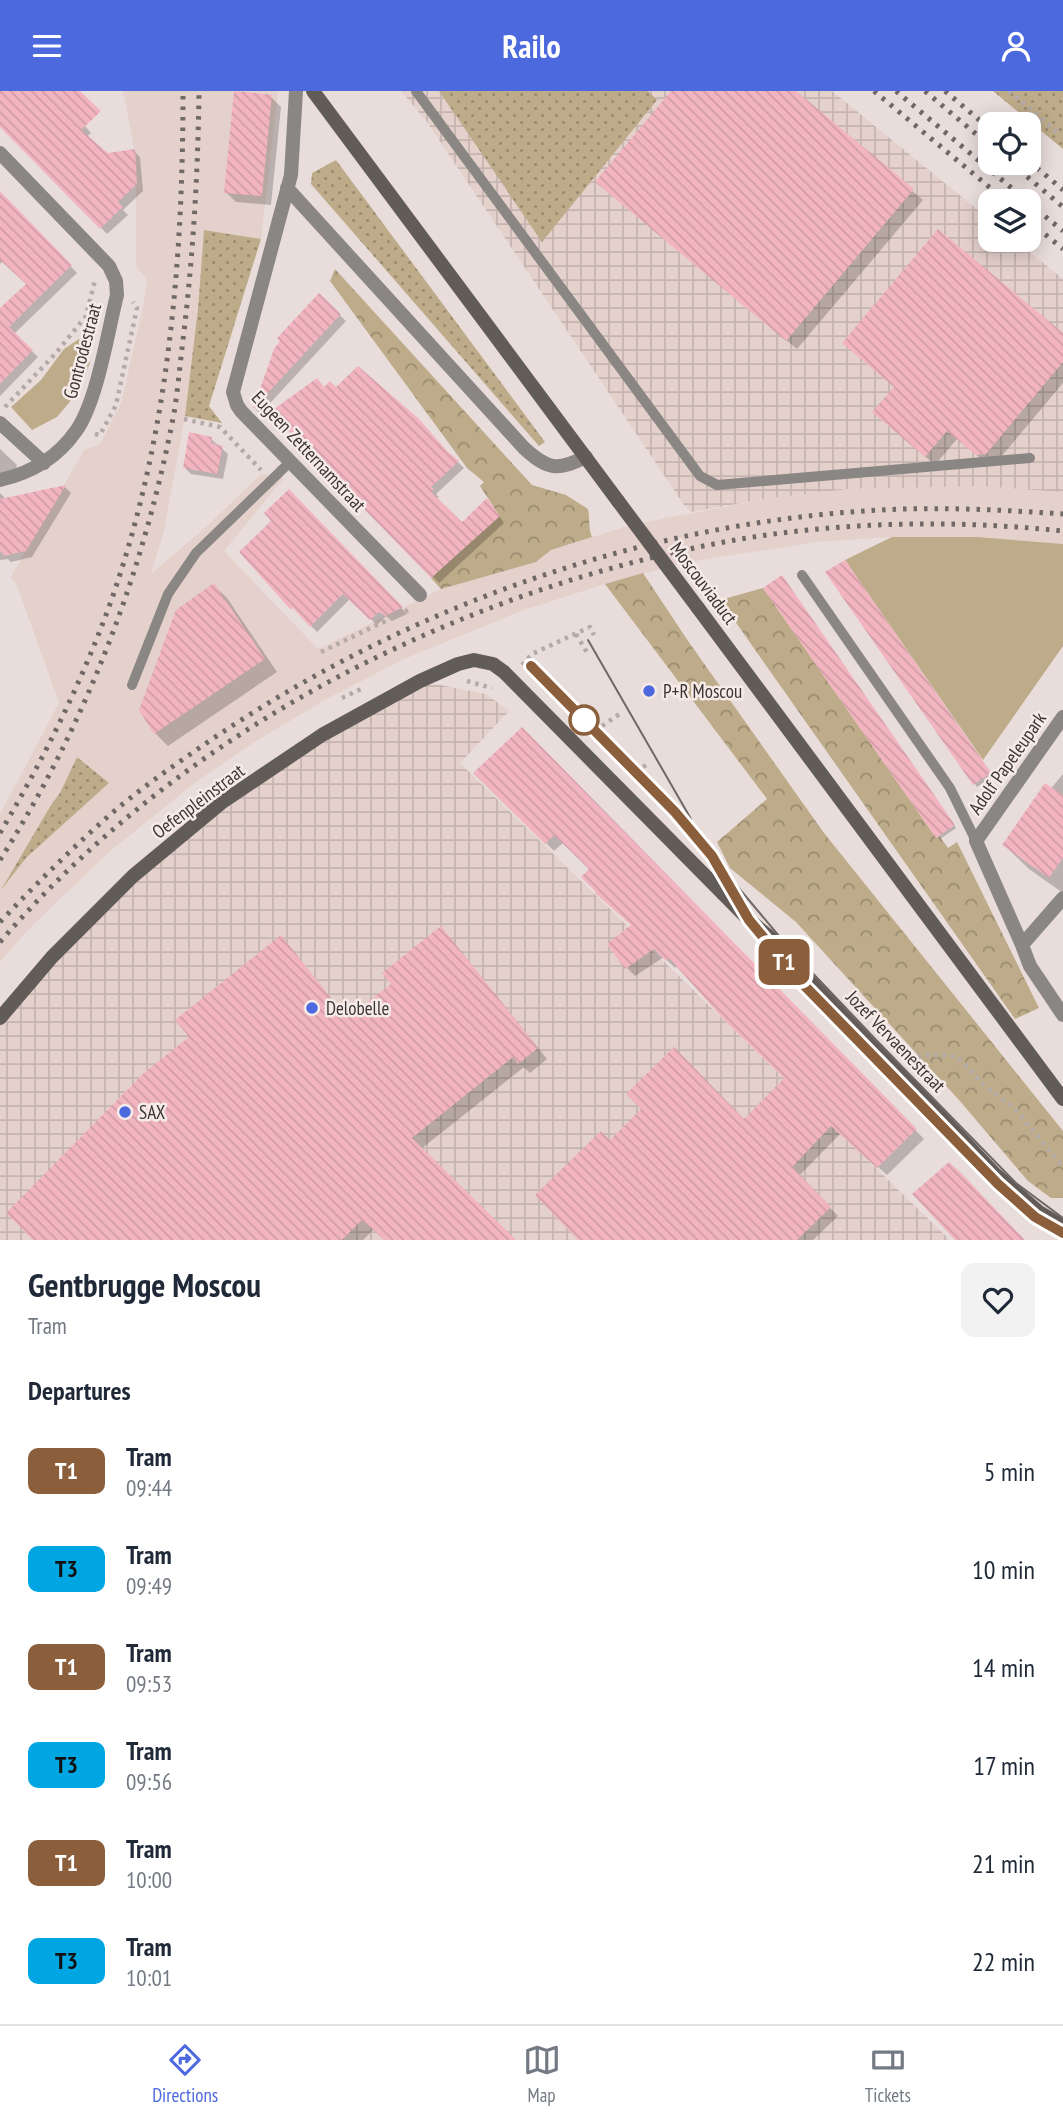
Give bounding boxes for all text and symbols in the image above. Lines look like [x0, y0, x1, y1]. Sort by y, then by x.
text: Railo [502, 25, 561, 67]
icon: menu [28, 27, 66, 65]
icon: person [997, 27, 1035, 65]
map controls [978, 112, 1041, 252]
button: locate [978, 112, 1041, 175]
button: layers [978, 189, 1041, 252]
street label: Gontrodestraat [58, 300, 106, 401]
street label: Eugeen Zetternamstraat [247, 386, 372, 517]
street label: Moscouviaduct [665, 537, 743, 630]
place label: P+R Moscou [663, 679, 742, 703]
marker: P+R Moscou [641, 683, 657, 699]
unlabelled marker [569, 705, 599, 735]
street label: Adolf Papeleupark [963, 707, 1051, 819]
street label: Oefenpleinstraat [147, 758, 250, 844]
line badge: T1 [752, 939, 816, 985]
text: T1 [773, 946, 795, 977]
street label: Jozef Vervaenestraat [841, 984, 951, 1098]
place label: Delobelle [326, 996, 389, 1020]
marker: Delobelle [304, 1000, 320, 1016]
place label: SAX [139, 1100, 166, 1124]
marker: SAX [117, 1104, 133, 1120]
text: Gentbrugge Moscou [28, 1263, 261, 1306]
button: heart [961, 1263, 1035, 1337]
text: Tram [28, 1311, 67, 1340]
text: Departures [28, 1374, 131, 1407]
text: Tram [126, 1440, 172, 1473]
text: T1 [55, 1455, 78, 1486]
text: 5 min [984, 1455, 1035, 1488]
text: 09:44 [126, 1473, 172, 1502]
text: Tram [126, 1538, 172, 1571]
text: T3 [55, 1553, 78, 1584]
text: 10 min [972, 1553, 1035, 1586]
text: 09:49 [126, 1571, 172, 1600]
text: Tram [126, 1636, 172, 1669]
text: T1 [55, 1651, 78, 1682]
text: 14 min [972, 1651, 1035, 1684]
text: 09:53 [126, 1669, 172, 1698]
text: Tram [126, 1734, 172, 1767]
text: T3 [55, 1749, 78, 1780]
text: 17 min [973, 1749, 1035, 1782]
text: 09:56 [126, 1767, 172, 1796]
text: Tram [126, 1832, 172, 1865]
text: T1 [55, 1847, 78, 1878]
text: 21 min [972, 1847, 1035, 1880]
text: 10:00 [126, 1865, 172, 1894]
text: Tram [126, 1930, 172, 1963]
text: T3 [55, 1945, 78, 1976]
text: 22 min [972, 1945, 1035, 1978]
text: 10:01 [126, 1963, 172, 1992]
tab: Directions [152, 2041, 218, 2107]
tab: Map [523, 2041, 561, 2107]
tab: Tickets [865, 2041, 911, 2107]

